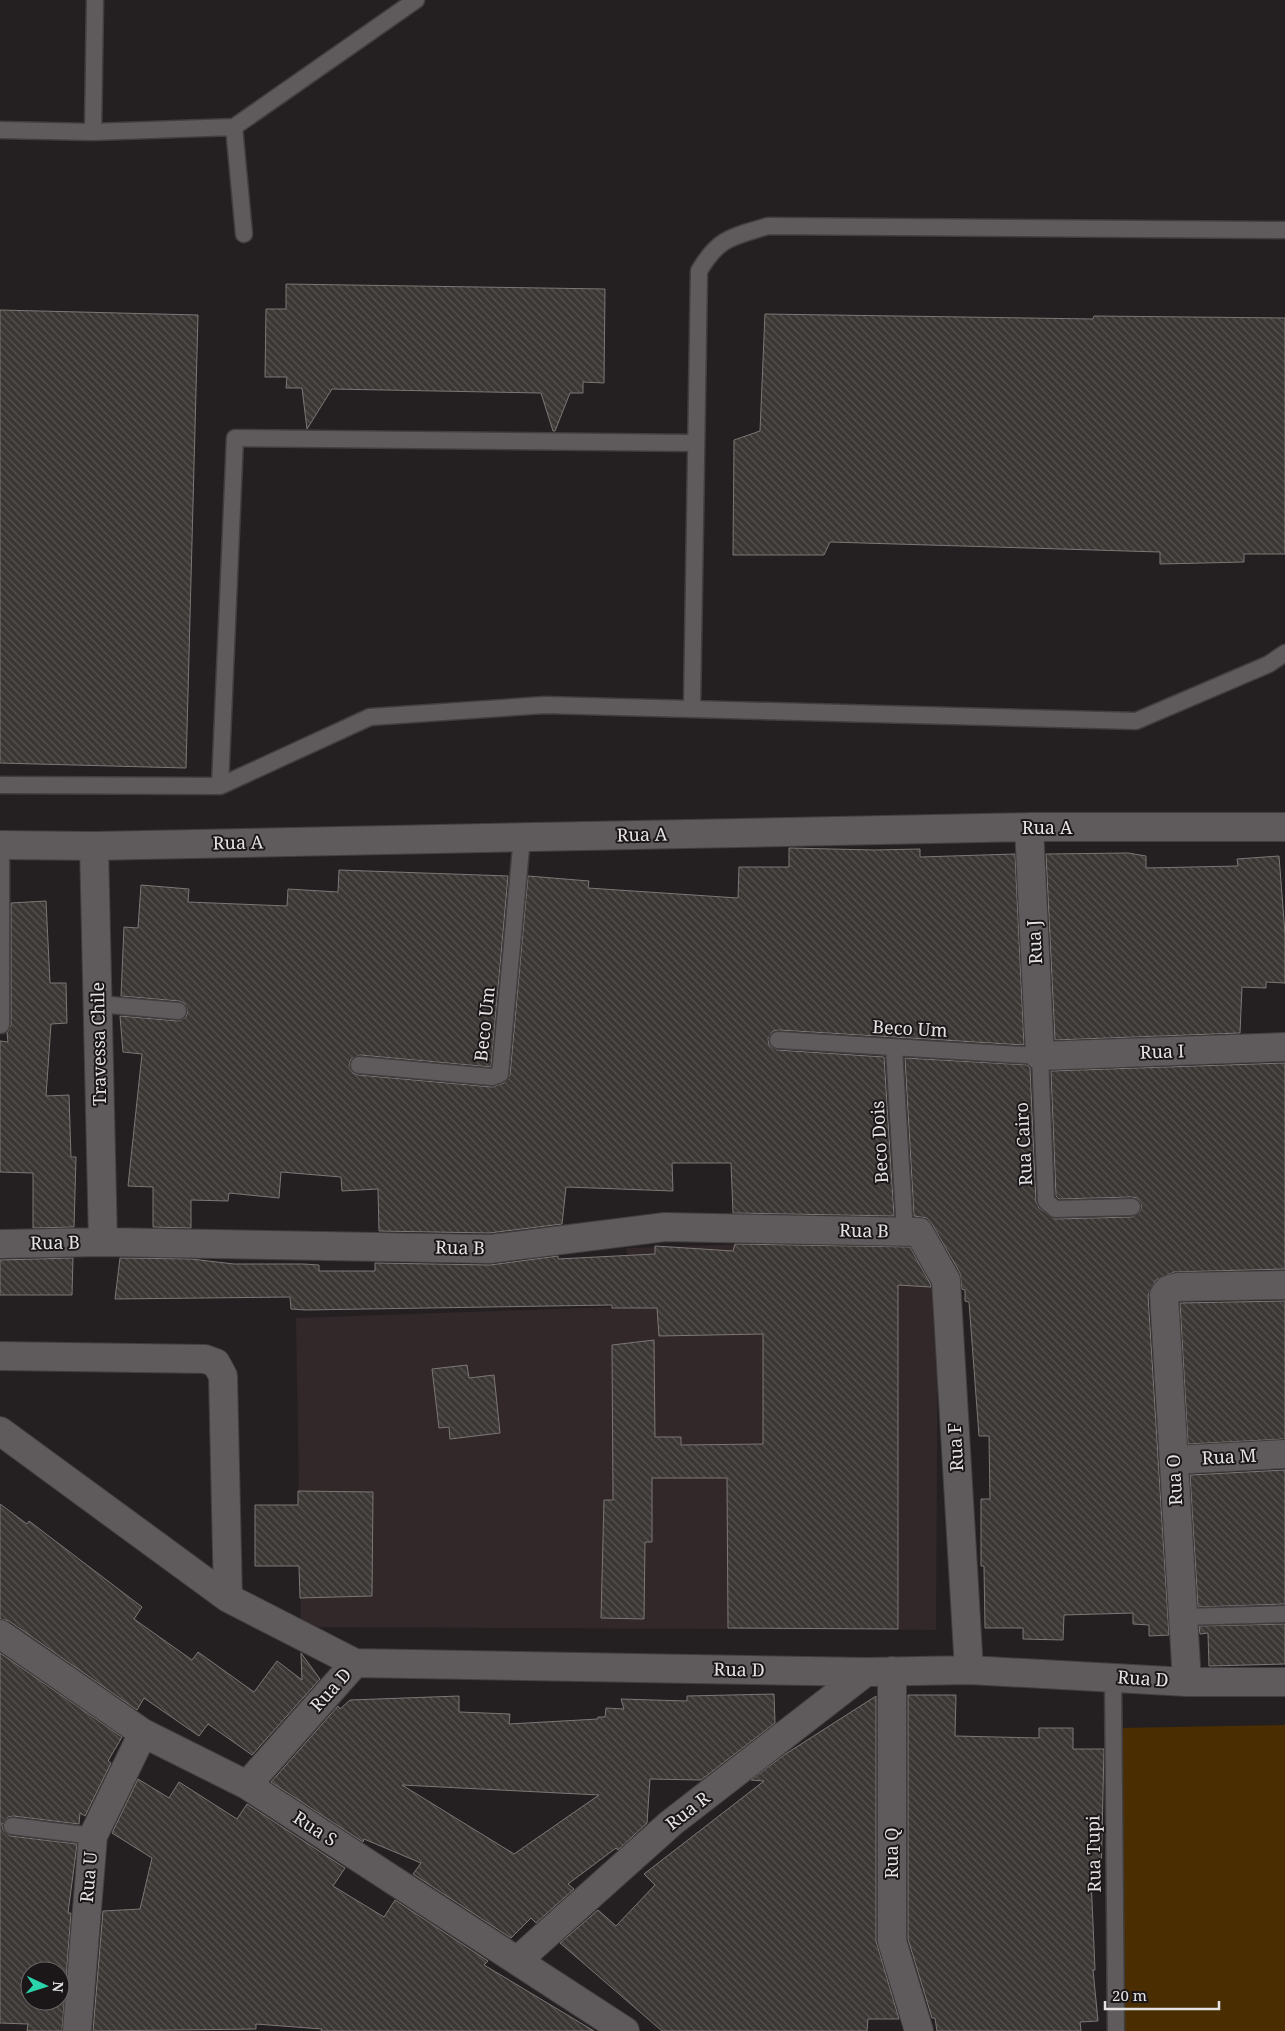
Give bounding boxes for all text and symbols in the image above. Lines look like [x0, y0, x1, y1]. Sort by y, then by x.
street label: Rua A [1022, 815, 1073, 839]
street label: Rua A [616, 822, 668, 846]
street label: Rua A [212, 830, 264, 854]
street label: Rua J [1021, 919, 1047, 965]
street label: Travessa Chile [85, 982, 111, 1106]
street label: Beco Um [468, 985, 500, 1063]
street label: Beco Um [872, 1014, 948, 1042]
street label: Rua I [1139, 1038, 1185, 1064]
street label: Beco Dois [865, 1100, 893, 1184]
street label: Rua Cairo [1009, 1102, 1037, 1187]
street label: Rua B [839, 1218, 889, 1242]
street label: Rua B [30, 1230, 80, 1254]
street label: Rua B [435, 1235, 485, 1259]
street label: Rua F [942, 1422, 968, 1472]
street label: Rua M [1201, 1443, 1257, 1469]
street label: Rua O [1161, 1454, 1187, 1506]
street label: Rua D [713, 1657, 765, 1681]
street label: Rua D [304, 1662, 356, 1716]
street label: Rua D [1117, 1664, 1169, 1692]
street label: Rua R [660, 1785, 715, 1835]
street label: Rua S [289, 1805, 342, 1851]
street label: Rua Tupi [1080, 1815, 1106, 1893]
street label: Rua Q [879, 1827, 903, 1879]
street label: Rua U [74, 1850, 102, 1903]
north arrow [20, 1961, 70, 2011]
scale bar [1105, 1978, 1219, 2010]
text: N [49, 1981, 68, 1993]
text: 20 m [1112, 1985, 1147, 2005]

